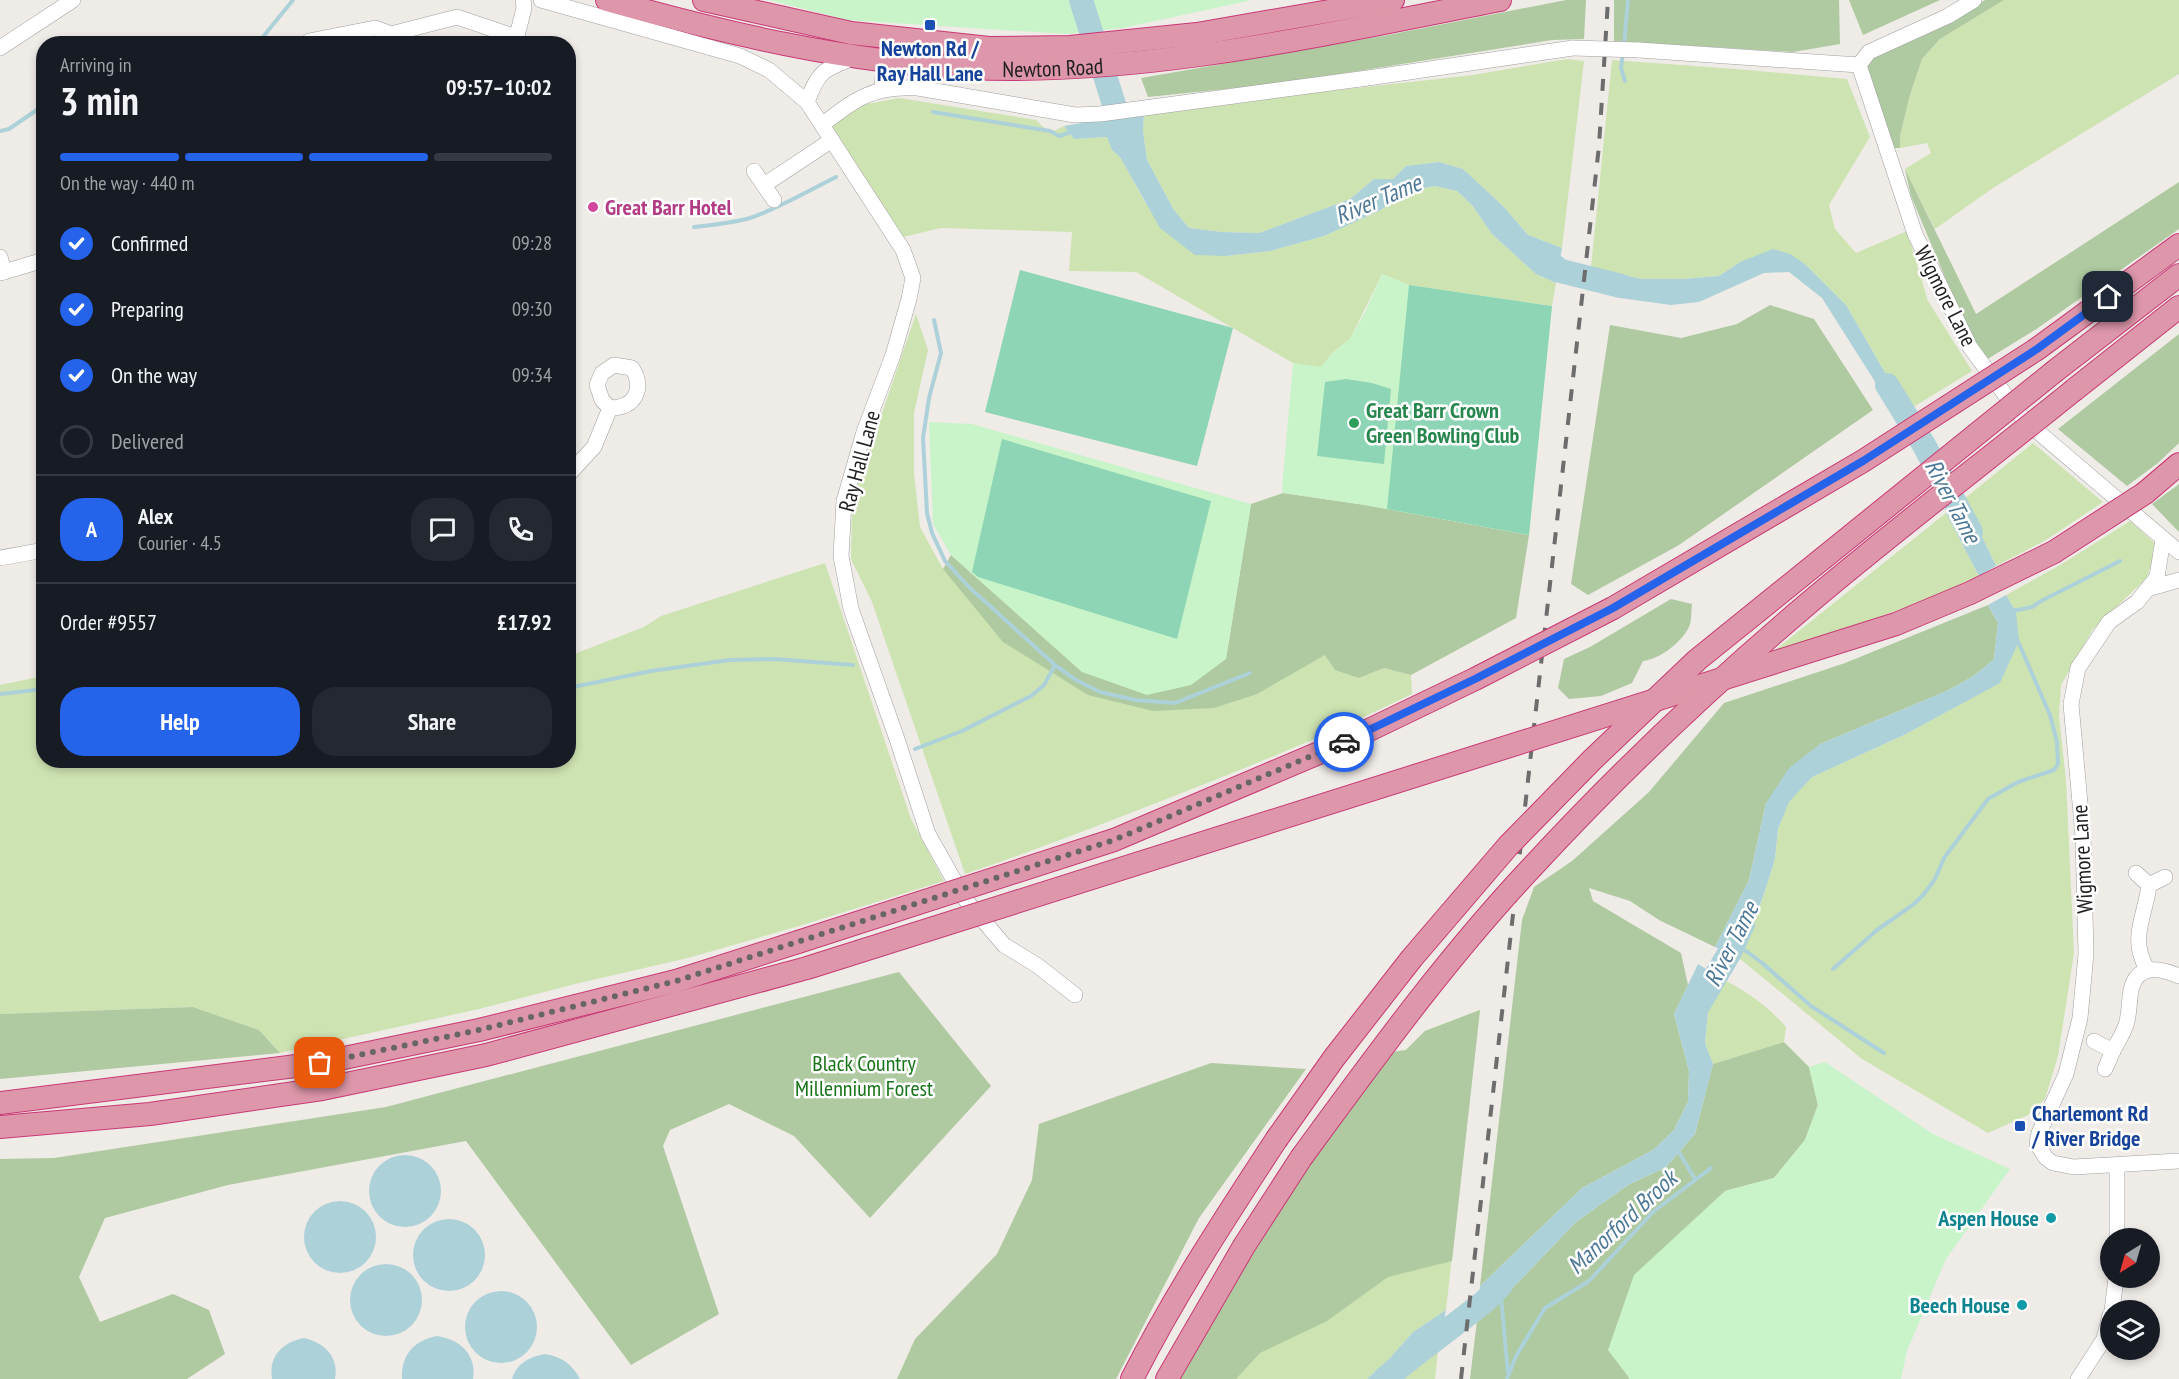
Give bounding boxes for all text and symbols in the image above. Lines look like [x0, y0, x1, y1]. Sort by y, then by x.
marker: Newton Rd / Ray Hall Lane [923, 18, 937, 32]
place label: Newton Rd / Ray Hall Lane [877, 34, 983, 87]
street label: Newton Road [1002, 51, 1104, 83]
text: Arriving in [60, 52, 132, 78]
text: 09:57–10:02 [446, 73, 552, 101]
text: 3 min [60, 75, 139, 126]
water label: River Tame [1330, 166, 1428, 231]
text: On the way · 440 m [60, 170, 195, 196]
place label: Great Barr Hotel [605, 193, 733, 221]
marker: Great Barr Hotel [586, 200, 600, 214]
icon: check [60, 227, 93, 260]
text: Confirmed [111, 229, 188, 257]
text: 09:28 [512, 230, 552, 256]
street label: Wigmore Lane [1909, 241, 1983, 351]
pin [2082, 271, 2133, 322]
icon: home [2091, 280, 2124, 313]
icon: check [60, 293, 93, 326]
text: Preparing [111, 295, 184, 323]
text: 09:30 [512, 296, 552, 322]
icon: check [60, 359, 93, 392]
text: On the way [111, 361, 197, 389]
text: 09:34 [512, 362, 552, 388]
place label: Great Barr Crown Green Bowling Club [1366, 396, 1520, 449]
street label: Ray Hall Lane [832, 407, 886, 515]
marker: Great Barr Crown Green Bowling Club [1347, 416, 1361, 430]
text: Delivered [111, 427, 184, 455]
water label: River Tame [1918, 454, 1989, 550]
button: chat [411, 498, 474, 561]
button: phone [489, 498, 552, 561]
text: Alex [138, 502, 173, 530]
text: A [86, 515, 97, 543]
text: Courier · 4.5 [138, 530, 222, 556]
text: Order #9557 [60, 608, 157, 636]
text: £17.92 [497, 608, 552, 636]
button: Help [60, 687, 300, 756]
button: Share [312, 687, 552, 756]
courier [1314, 712, 1374, 772]
icon: car [1328, 726, 1361, 759]
street label: Wigmore Lane [2065, 804, 2099, 914]
water label: River Tame [1697, 895, 1766, 992]
pin [294, 1037, 345, 1088]
icon: bag [303, 1046, 336, 1079]
park label: Black Country Millennium Forest [795, 1049, 933, 1102]
place label: Charlemont Rd / River Bridge [2031, 1099, 2148, 1152]
marker: Charlemont Rd / River Bridge [2013, 1119, 2027, 1133]
water label: Manorford Brook [1561, 1162, 1685, 1281]
place label: Aspen House [1937, 1204, 2039, 1232]
marker: Aspen House [2044, 1211, 2058, 1225]
north arrow [2100, 1228, 2160, 1288]
map controls [2100, 1228, 2160, 1360]
place label: Beech House [1910, 1291, 2010, 1319]
marker: Beech House [2015, 1298, 2029, 1312]
button: layers [2100, 1300, 2160, 1360]

